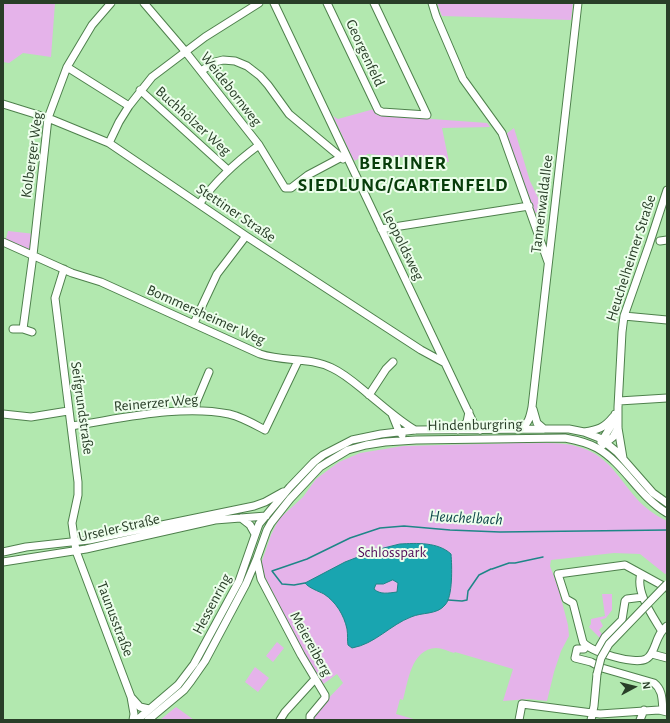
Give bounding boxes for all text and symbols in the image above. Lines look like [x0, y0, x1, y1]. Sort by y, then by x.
street label: Georgenfeld [342, 17, 388, 89]
street label: Weidebornweg [196, 48, 266, 130]
street label: Buchhölzer Weg [152, 82, 234, 160]
street label: Kolberger Weg [17, 111, 47, 199]
district label: BERLINER SIEDLUNG/GARTENFELD [298, 152, 508, 196]
street label: Tannenwaldallee [527, 154, 557, 254]
street label: Stettiner Straße [193, 180, 279, 246]
street label: Heuchelheimer Straße [602, 192, 660, 324]
street label: Leopoldsweg [378, 207, 428, 283]
street label: Bommersheimer Weg [144, 281, 268, 349]
street label: Seifgrundstraße [67, 360, 97, 456]
street label: Reinerzer Weg [113, 390, 199, 416]
street label: Hindenburgring [427, 415, 523, 435]
water label: Heuchelbach [429, 506, 503, 530]
street label: Urseler Straße [77, 510, 161, 546]
park label: Schlosspark [358, 543, 426, 561]
street label: Hessenring [189, 571, 235, 637]
street label: Taunusstraße [92, 579, 138, 659]
street label: Meiereiberg [286, 609, 336, 679]
north arrow [614, 667, 654, 707]
text: N [640, 681, 652, 690]

